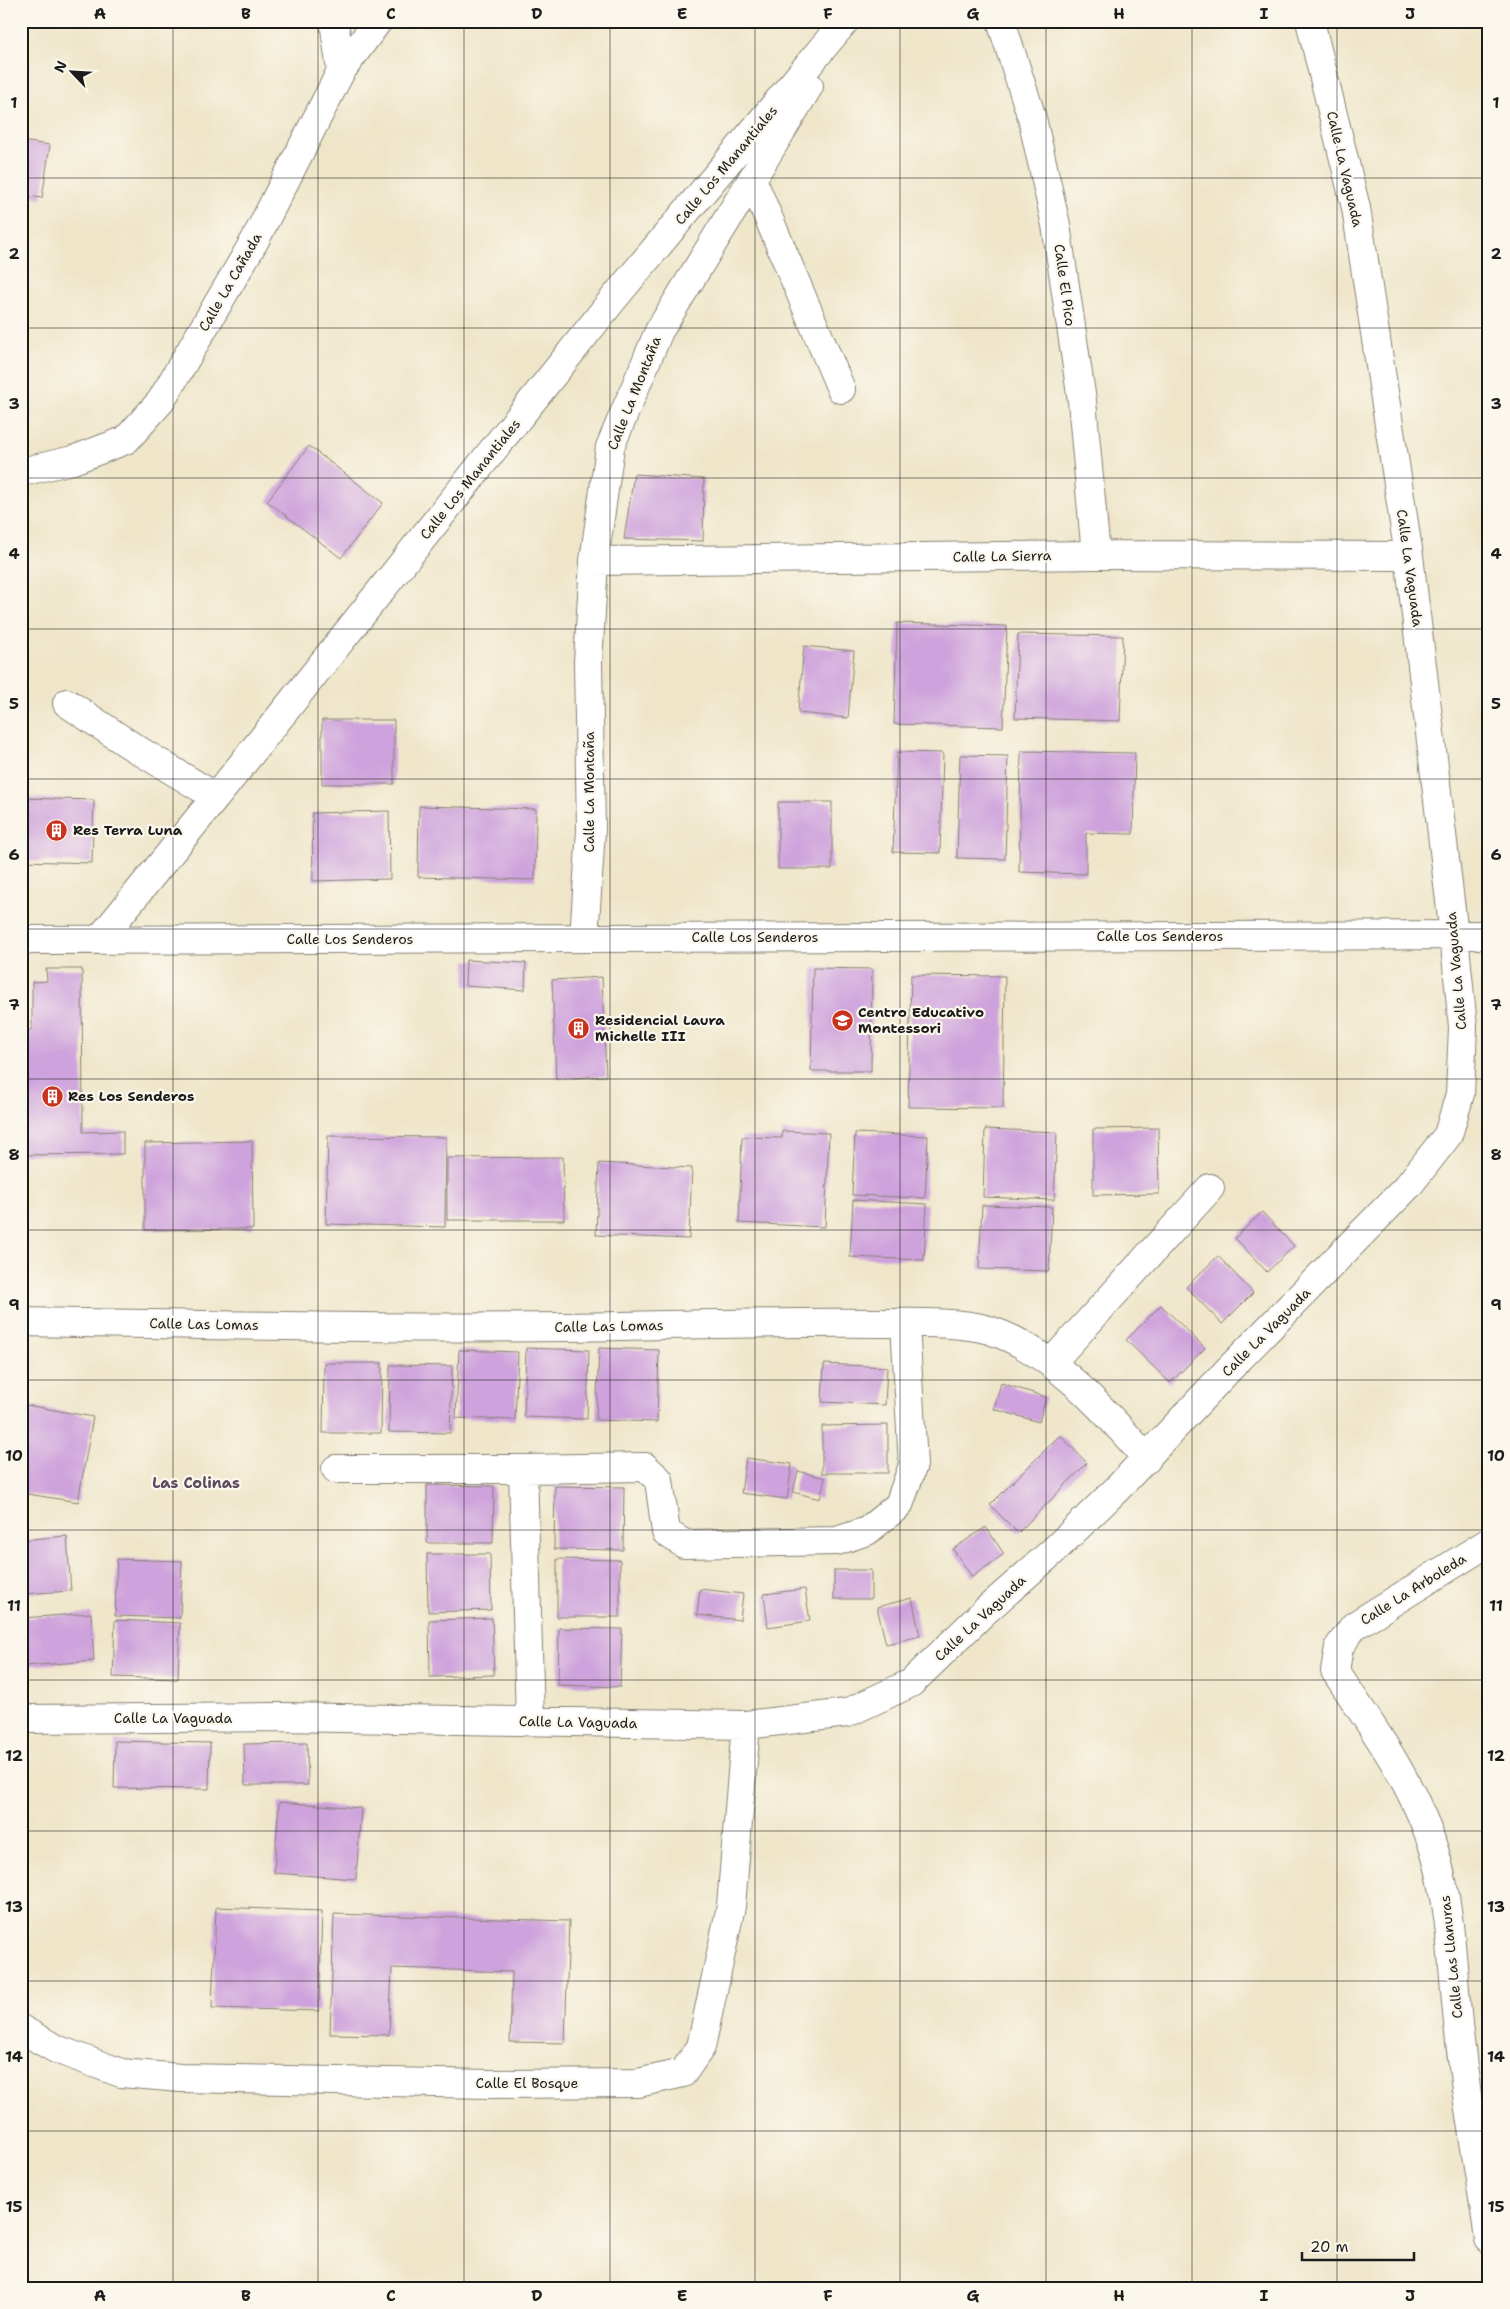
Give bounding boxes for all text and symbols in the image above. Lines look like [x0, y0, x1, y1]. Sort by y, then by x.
text: A [94, 3, 106, 24]
text: B [241, 3, 251, 24]
text: C [386, 3, 396, 24]
text: D [531, 3, 543, 24]
text: E [677, 3, 687, 24]
text: F [823, 3, 833, 24]
text: G [967, 3, 980, 24]
text: H [1113, 3, 1125, 24]
text: I [1260, 3, 1269, 24]
text: J [1405, 3, 1415, 24]
north arrow [48, 48, 98, 98]
text: N [50, 58, 71, 75]
text: 1 [10, 92, 18, 113]
text: 1 [1492, 92, 1500, 113]
street label: Calle Los Manantiales [671, 102, 781, 228]
street label: Calle La Vaguada [1323, 109, 1367, 229]
street label: Calle La Cañada [194, 229, 266, 334]
text: 2 [8, 243, 20, 264]
street label: Calle El Pico [1050, 243, 1080, 327]
text: 2 [1490, 243, 1502, 264]
street label: Calle La Montaña [603, 333, 665, 452]
text: 3 [8, 393, 20, 414]
text: 3 [1490, 393, 1502, 414]
street label: Calle Los Manantiales [416, 415, 524, 543]
street label: Calle La Vaguada [1393, 508, 1427, 628]
text: 4 [8, 543, 20, 564]
text: 4 [1490, 543, 1502, 564]
street label: Calle La Sierra [952, 546, 1052, 566]
text: 5 [9, 693, 19, 714]
text: 5 [1491, 693, 1501, 714]
street label: Calle La Montaña [580, 731, 598, 852]
building icon: Res Terra Luna [45, 818, 69, 842]
place label: Res Terra Luna [73, 821, 183, 839]
text: 6 [8, 844, 20, 865]
text: 6 [1490, 844, 1502, 865]
street label: Calle La Vaguada [1442, 911, 1470, 1031]
street label: Calle Los Senderos [1097, 927, 1223, 945]
street label: Calle Los Senderos [692, 928, 818, 946]
street label: Calle Los Senderos [287, 930, 413, 948]
text: 7 [8, 994, 20, 1015]
text: 7 [1490, 994, 1502, 1015]
place label: Centro Educativo Montessori [858, 1003, 984, 1037]
school or university icon: Centro Educativo Montessori [830, 1008, 854, 1032]
place label: Residencial Laura Michelle III [595, 1011, 725, 1045]
building icon: Residencial Laura Michelle III [567, 1016, 591, 1040]
building icon: Res Los Senderos [40, 1084, 64, 1108]
place label: Res Los Senderos [68, 1087, 194, 1105]
text: 8 [8, 1144, 20, 1165]
text: 8 [1490, 1144, 1502, 1165]
street label: Calle La Vaguada [1218, 1284, 1314, 1380]
text: 9 [8, 1294, 20, 1315]
text: 9 [1490, 1294, 1502, 1315]
street label: Calle Las Lomas [149, 1314, 259, 1334]
street label: Calle Las Lomas [554, 1316, 664, 1336]
text: 10 [5, 1445, 23, 1466]
text: 10 [1487, 1445, 1505, 1466]
district label: Las Colinas [152, 1473, 240, 1493]
street label: Calle La Arboleda [1357, 1549, 1469, 1629]
street label: Calle La Vaguada [931, 1571, 1030, 1665]
text: 11 [7, 1595, 21, 1616]
text: 11 [1489, 1595, 1503, 1616]
street label: Calle La Vaguada [114, 1709, 232, 1727]
street label: Calle La Vaguada [519, 1712, 638, 1732]
text: 12 [5, 1745, 23, 1766]
text: 12 [1487, 1745, 1505, 1766]
street label: Calle Las Llanuras [1436, 1894, 1466, 2020]
text: 13 [5, 1896, 23, 1917]
text: 13 [1487, 1896, 1505, 1917]
text: 14 [5, 2046, 23, 2067]
text: 14 [1487, 2046, 1505, 2067]
street label: Calle El Bosque [476, 2074, 579, 2092]
text: 15 [5, 2196, 23, 2217]
text: 15 [1487, 2196, 1505, 2217]
scale bar [1302, 2229, 1415, 2261]
text: 20 m [1310, 2237, 1349, 2257]
text: A [94, 2285, 106, 2306]
text: B [241, 2285, 251, 2306]
text: C [386, 2285, 396, 2306]
text: D [531, 2285, 543, 2306]
text: E [677, 2285, 687, 2306]
text: F [823, 2285, 833, 2306]
text: G [967, 2285, 980, 2306]
text: H [1113, 2285, 1125, 2306]
text: I [1260, 2285, 1269, 2306]
text: J [1405, 2285, 1415, 2306]

